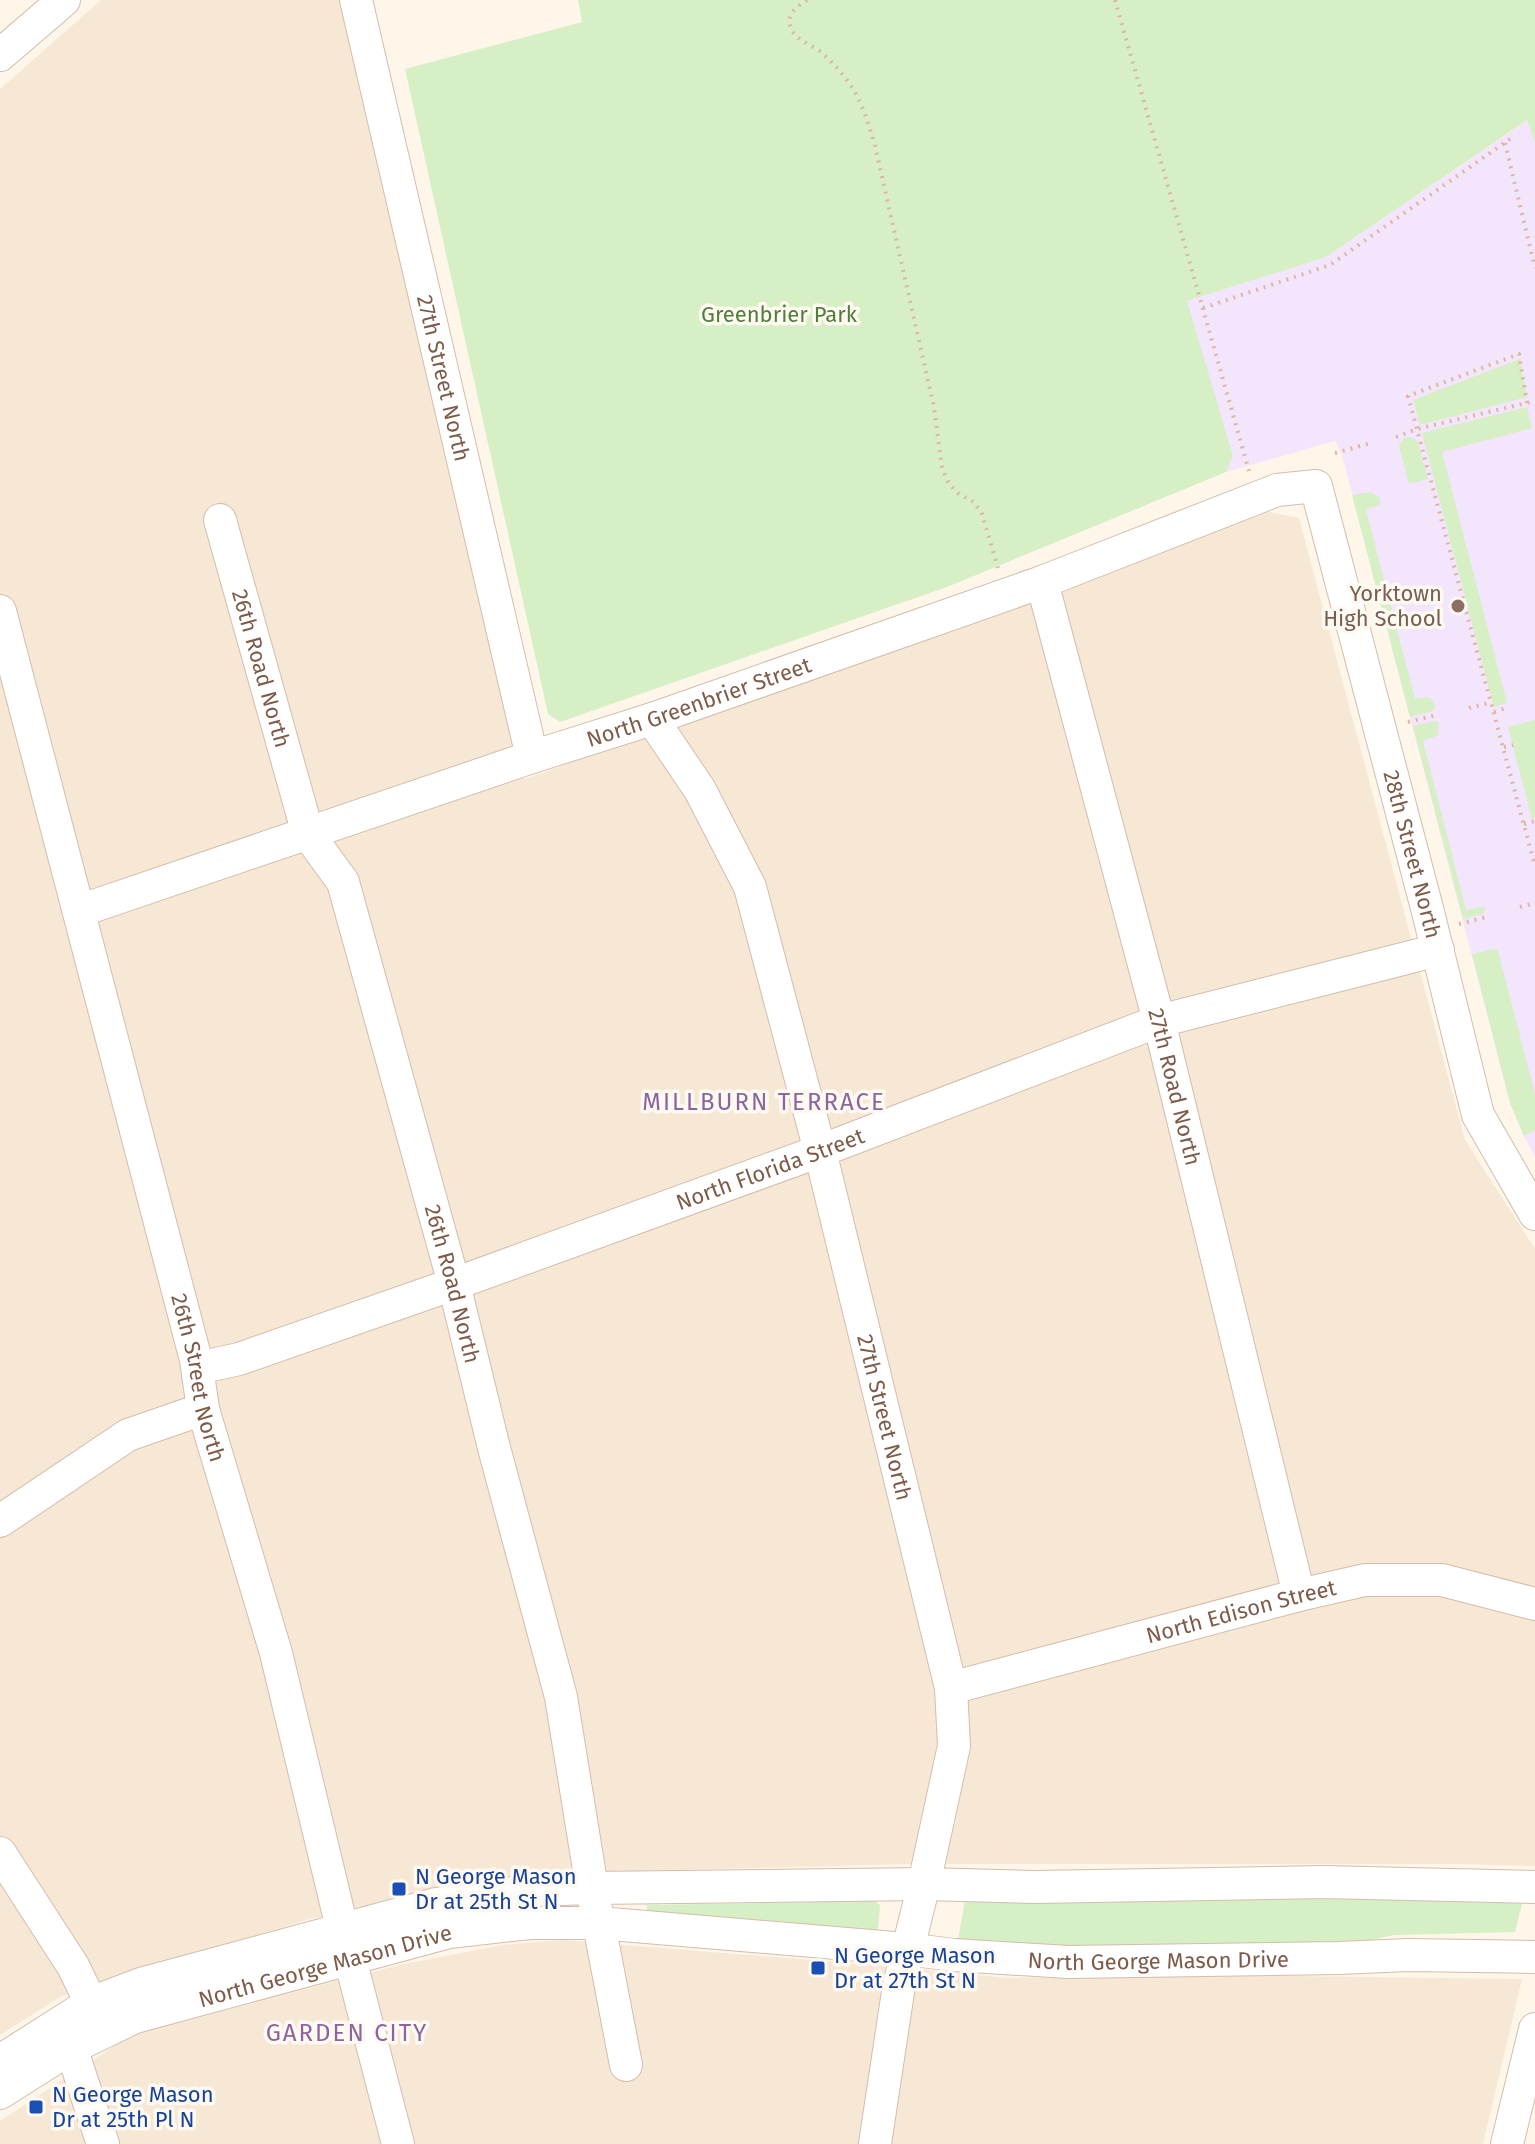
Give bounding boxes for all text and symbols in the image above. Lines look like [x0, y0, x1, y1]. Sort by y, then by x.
street label: 27th Street North [411, 292, 476, 464]
park label: Greenbrier Park [701, 301, 858, 328]
place label: Yorktown High School [1323, 580, 1442, 632]
street label: 26th Road North [226, 586, 296, 751]
marker: Yorktown High School [1449, 597, 1467, 615]
street label: North Greenbrier Street [583, 651, 815, 753]
street label: 28th Street North [1377, 767, 1447, 941]
street label: 27th Road North [1142, 1005, 1207, 1168]
district label: MILLBURN TERRACE [642, 1088, 886, 1116]
street label: North Florida Street [672, 1122, 868, 1216]
street label: 26th Road North [419, 1201, 486, 1366]
street label: 26th Street North [165, 1291, 231, 1465]
street label: 27th Street North [851, 1332, 918, 1503]
street label: North Edison Street [1143, 1574, 1339, 1649]
place label: N George Mason Dr at 25th St N [415, 1863, 577, 1915]
marker: N George Mason Dr at 25th St N [390, 1880, 408, 1898]
street label: North George Mason Drive [195, 1919, 455, 2013]
place label: N George Mason Dr at 27th St N [834, 1942, 996, 1994]
street label: North George Mason Drive [1027, 1946, 1289, 1976]
marker: N George Mason Dr at 27th St N [809, 1959, 827, 1977]
district label: GARDEN CITY [266, 2019, 428, 2047]
place label: N George Mason Dr at 25th Pl N [52, 2081, 214, 2133]
marker: N George Mason Dr at 25th Pl N [27, 2098, 45, 2116]

